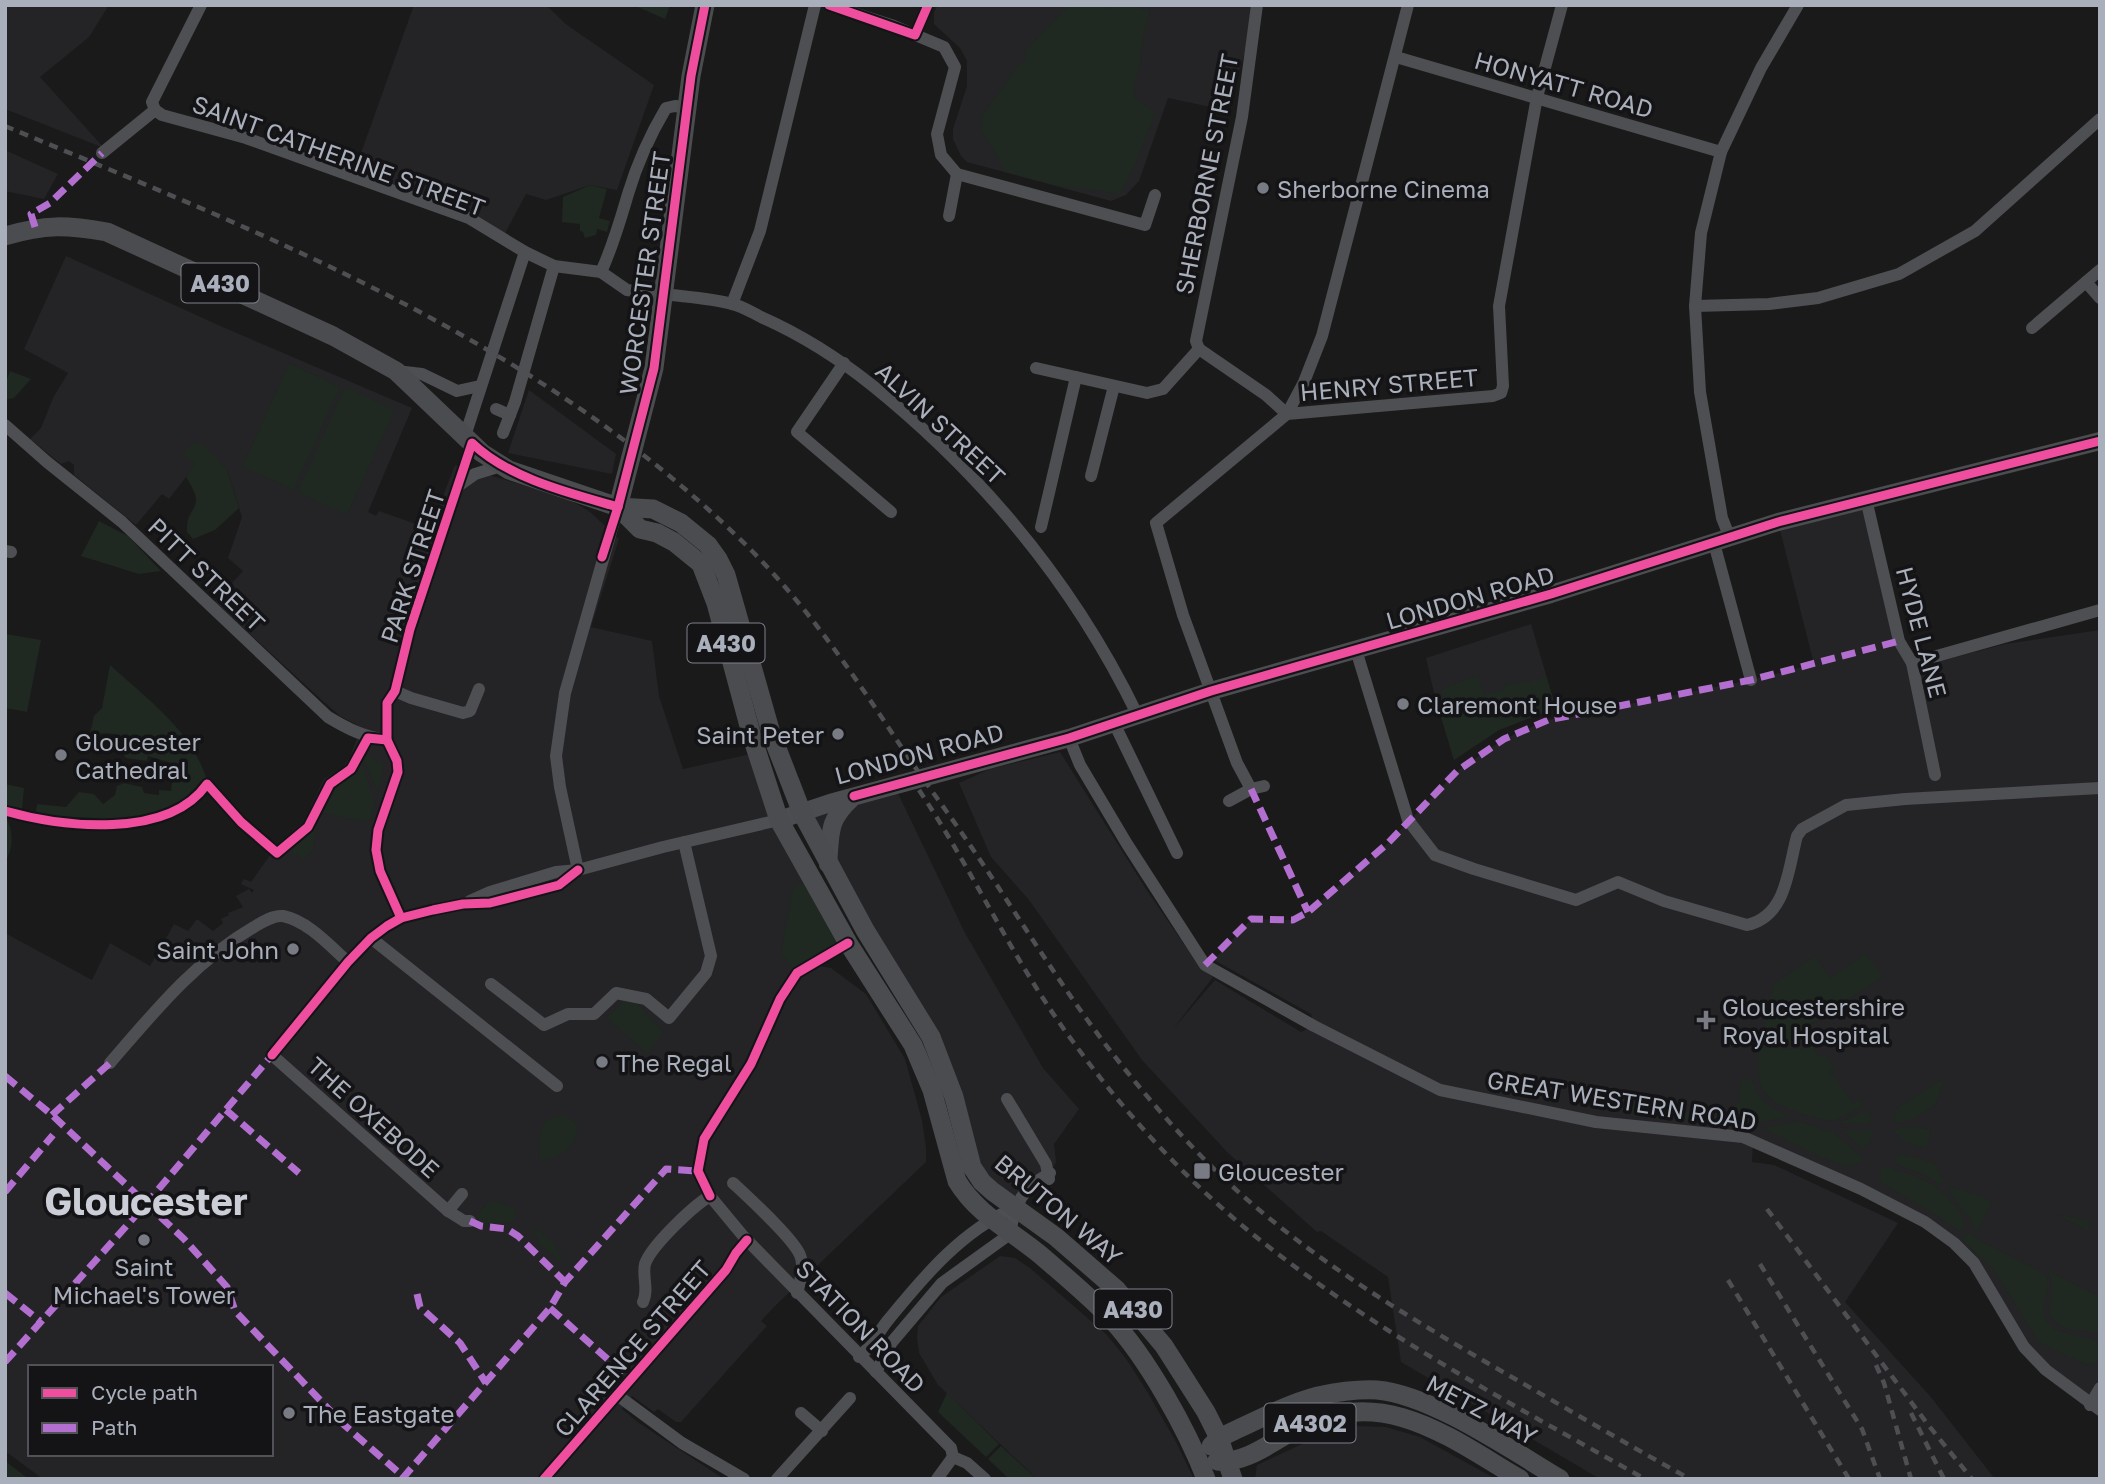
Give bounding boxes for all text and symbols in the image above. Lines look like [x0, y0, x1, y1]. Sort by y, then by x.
street label: HONYATT ROAD [1471, 45, 1657, 123]
street label: SHERBORNE STREET [1168, 51, 1244, 297]
street label: SAINT CATHERINE STREET [189, 89, 489, 222]
street label: WORCESTER STREET [613, 149, 675, 397]
place label: Sherborne Cinema [1277, 174, 1490, 203]
marker: Sherborne Cinema [1255, 180, 1271, 196]
road number: A430 [182, 264, 258, 302]
street label: ALVIN STREET [870, 356, 1012, 490]
street label: HENRY STREET [1299, 362, 1479, 406]
street label: PARK STREET [374, 486, 450, 646]
street label: PITT STREET [143, 511, 271, 637]
street label: LONDON ROAD [1382, 559, 1558, 635]
street label: HYDE LANE [1891, 563, 1953, 701]
road number: A430 [688, 624, 764, 663]
place label: Claremont House [1417, 690, 1617, 719]
marker: Claremont House [1395, 696, 1411, 712]
street label: LONDON ROAD [831, 716, 1007, 790]
place label: Saint Peter [696, 720, 824, 749]
marker: Saint Peter [830, 726, 846, 742]
place label: Gloucester Cathedral [75, 727, 201, 784]
marker: Gloucester Cathedral [53, 747, 69, 763]
place label: Saint John [156, 935, 279, 964]
marker: Saint John [285, 941, 301, 957]
place label: Gloucestershire Royal Hospital [1722, 992, 1905, 1049]
marker: Gloucestershire Royal Hospital [1696, 1010, 1716, 1030]
place label: The Regal [616, 1048, 732, 1077]
street label: THE OXEBODE [302, 1050, 446, 1184]
marker: The Regal [594, 1054, 610, 1070]
street label: GREAT WESTERN ROAD [1485, 1064, 1759, 1136]
street label: BRUTON WAY [990, 1148, 1129, 1271]
place label: Gloucester [1218, 1157, 1344, 1186]
marker: Gloucester [1192, 1161, 1212, 1181]
district label: Gloucester [44, 1178, 248, 1223]
marker: Saint Michael's Tower [136, 1232, 152, 1248]
place label: Saint Michael's Tower [53, 1252, 235, 1309]
street label: CLARENCE STREET [548, 1254, 716, 1442]
street label: STATION ROAD [790, 1254, 932, 1398]
road number: A430 [1094, 1290, 1172, 1328]
legend [28, 1365, 273, 1456]
street label: METZ WAY [1422, 1368, 1543, 1451]
text: Cycle path [91, 1379, 198, 1405]
place label: The Eastgate [303, 1399, 454, 1428]
road number: A4302 [1264, 1404, 1356, 1442]
marker: The Eastgate [281, 1405, 297, 1421]
text: Path [91, 1414, 138, 1440]

